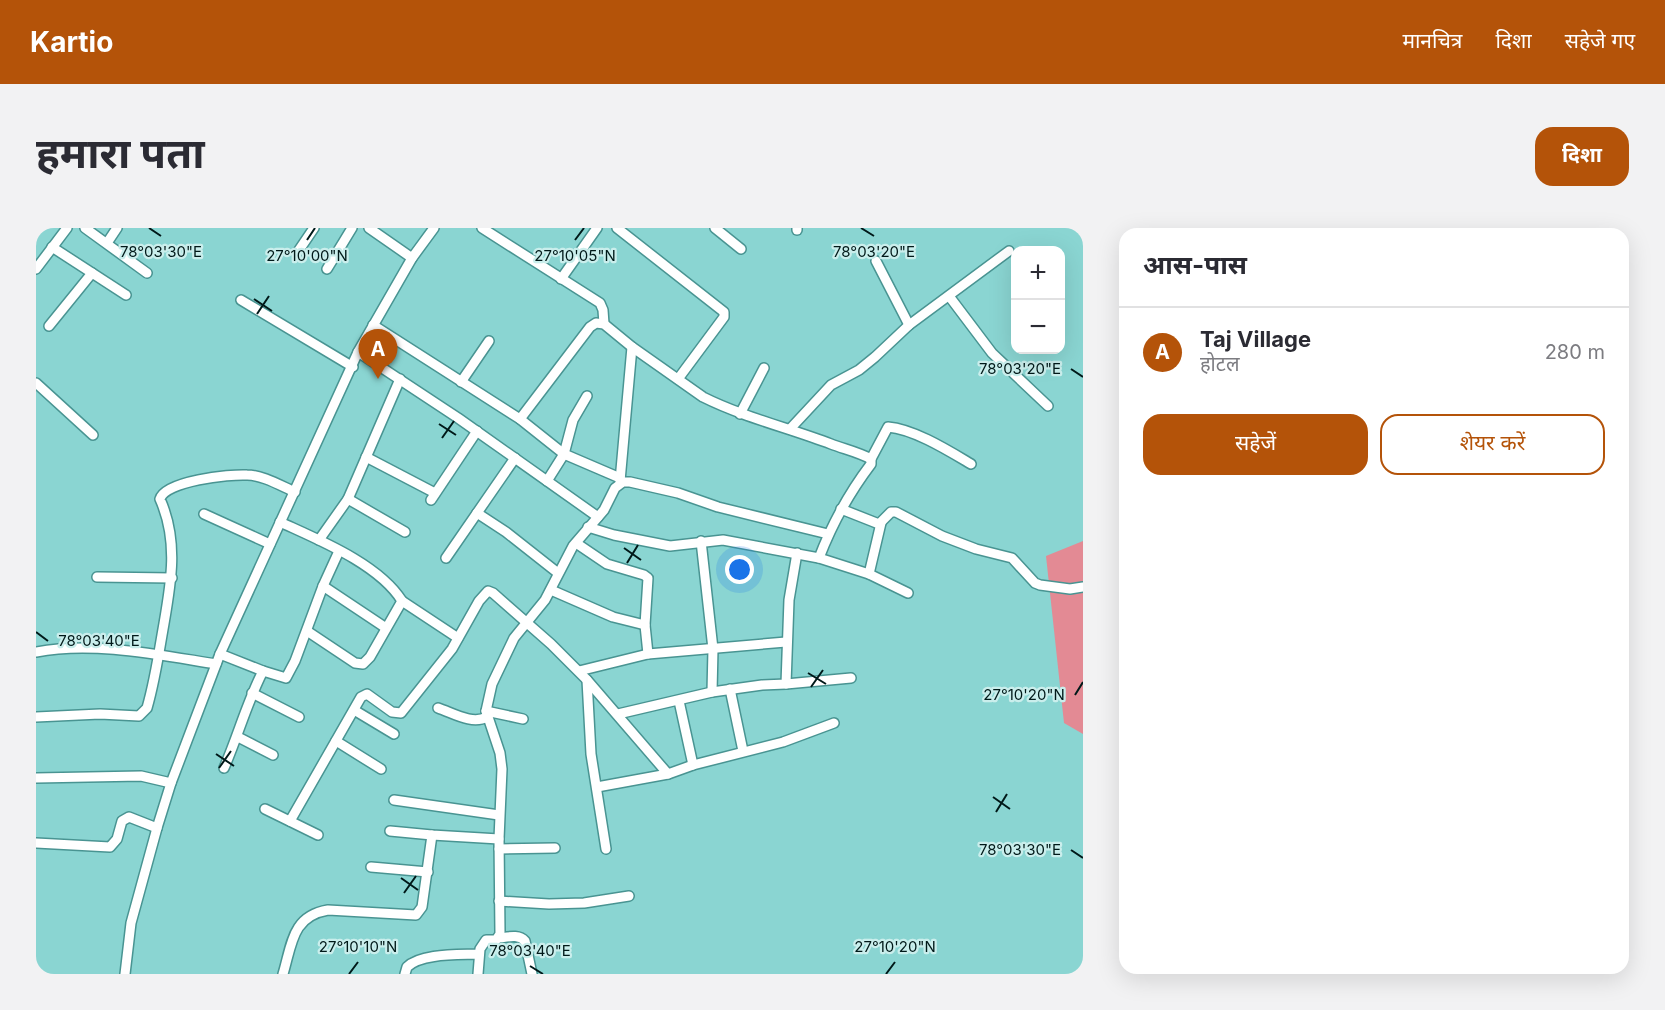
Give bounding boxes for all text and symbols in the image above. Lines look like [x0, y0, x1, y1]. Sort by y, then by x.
text: Kartio [30, 25, 113, 59]
text: मानचित्र [1402, 28, 1462, 53]
text: दिशा [1495, 28, 1532, 53]
text: सहेजे गए [1565, 28, 1635, 53]
text: हमारा पता [36, 127, 205, 178]
button: दिशा [1535, 127, 1629, 186]
text: 78°03'30"E [120, 242, 202, 261]
text: 78°03'20"E [833, 242, 915, 261]
text: 27°10'00"N [266, 246, 348, 265]
text: 27°10'05"N [534, 246, 616, 265]
map controls [1011, 246, 1065, 354]
button: + [1011, 246, 1065, 300]
text: आस-पास [1143, 249, 1247, 280]
button: − [1011, 300, 1065, 354]
text: Taj Village [1200, 326, 1311, 352]
pin: A [358, 330, 398, 379]
text: A [1155, 340, 1170, 364]
text: 280 m [1545, 340, 1605, 364]
text: होटल [1200, 352, 1239, 376]
text: 78°03'20"E [979, 359, 1061, 378]
button: सहेजें [1143, 414, 1368, 475]
button: शेयर करें [1380, 414, 1605, 475]
your location [725, 555, 754, 584]
text: 78°03'40"E [58, 631, 140, 650]
text: 27°10'20"N [983, 685, 1065, 704]
text: 78°03'30"E [979, 840, 1061, 859]
text: 27°10'10"N [319, 937, 397, 956]
text: 27°10'20"N [854, 937, 936, 956]
text: 78°03'40"E [489, 941, 571, 960]

